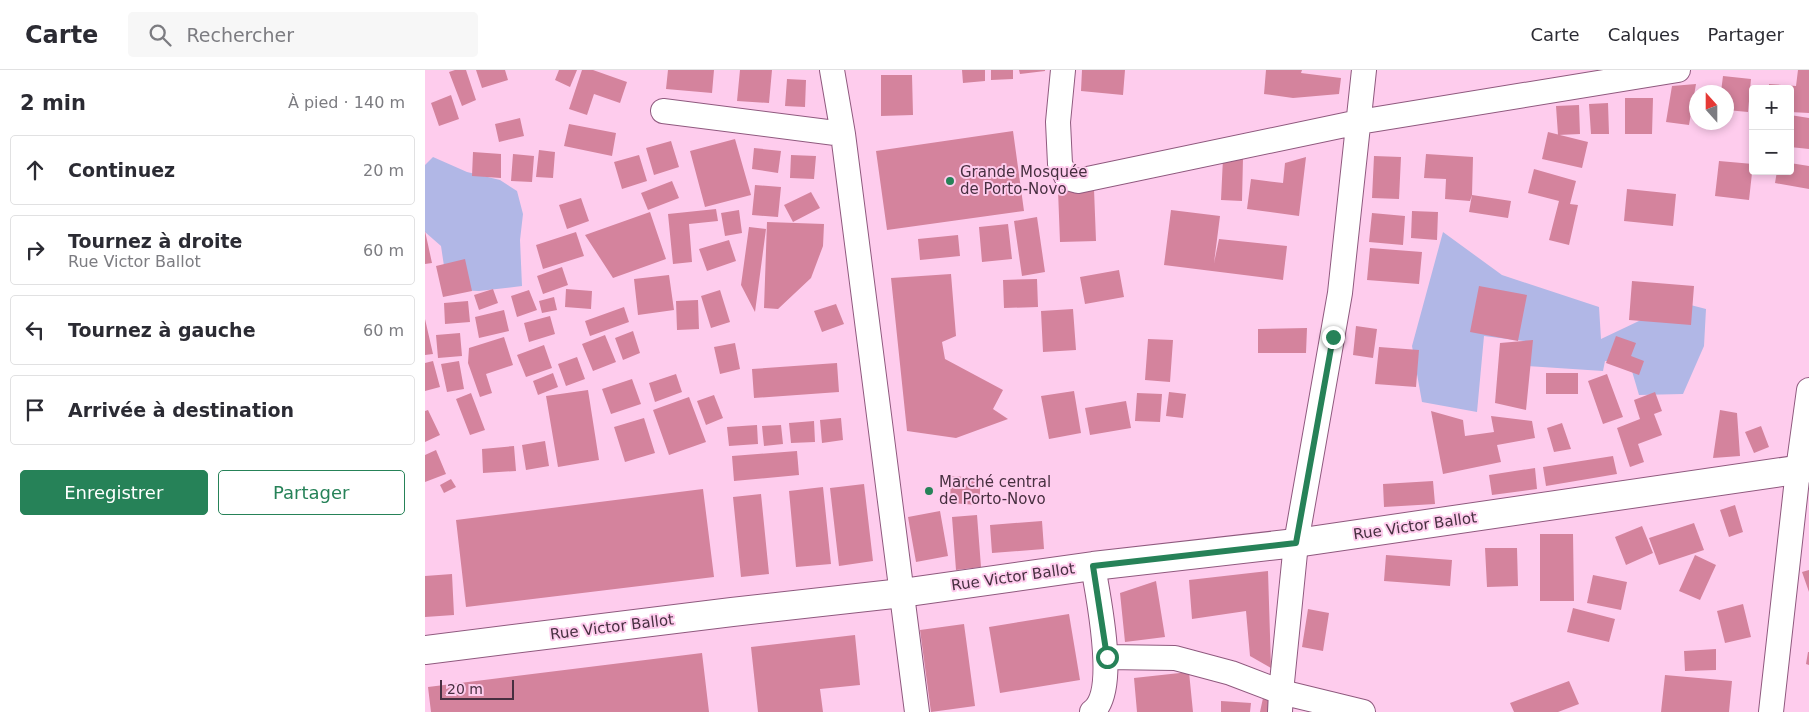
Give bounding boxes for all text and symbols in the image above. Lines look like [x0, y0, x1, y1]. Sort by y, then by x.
search box [128, 12, 478, 57]
text: Carte [25, 21, 98, 49]
icon: search [146, 21, 174, 49]
text: Rechercher [186, 24, 294, 46]
text: Carte [1531, 24, 1580, 45]
text: Calques [1608, 24, 1680, 45]
text: Partager [1708, 24, 1784, 45]
north arrow [1689, 85, 1734, 130]
map controls [1749, 85, 1794, 175]
button: + [1749, 85, 1794, 130]
text: 2 min [20, 91, 86, 115]
text: À pied · 140 m [288, 93, 405, 112]
button: − [1749, 130, 1794, 175]
icon: ahead [21, 156, 49, 184]
text: Continuez [68, 159, 175, 181]
text: 20 m [363, 161, 404, 180]
place label: Grande Mosquée de Porto-Novo [960, 163, 1087, 198]
marker: Grande Mosquée de Porto-Novo [944, 175, 956, 187]
text: Tournez à droite [68, 230, 242, 252]
icon: right [21, 236, 49, 264]
text: 60 m [363, 241, 404, 260]
text: Rue Victor Ballot [68, 252, 201, 271]
icon: left [21, 316, 49, 344]
text: Tournez à gauche [68, 319, 256, 341]
text: 60 m [363, 321, 404, 340]
route end [1322, 326, 1345, 349]
icon: arrive [21, 396, 49, 424]
text: Arrivée à destination [68, 399, 294, 421]
button: Enregistrer [20, 470, 208, 515]
button: Partager [218, 470, 405, 515]
place label: Marché central de Porto-Novo [939, 473, 1051, 508]
marker: Marché central de Porto-Novo [923, 485, 935, 497]
street label: Rue Victor Ballot [1352, 508, 1478, 544]
street label: Rue Victor Ballot [950, 559, 1076, 595]
street label: Rue Victor Ballot [549, 610, 675, 644]
route start [1096, 646, 1119, 669]
scale bar [440, 677, 514, 700]
text: 20 m [447, 681, 483, 697]

